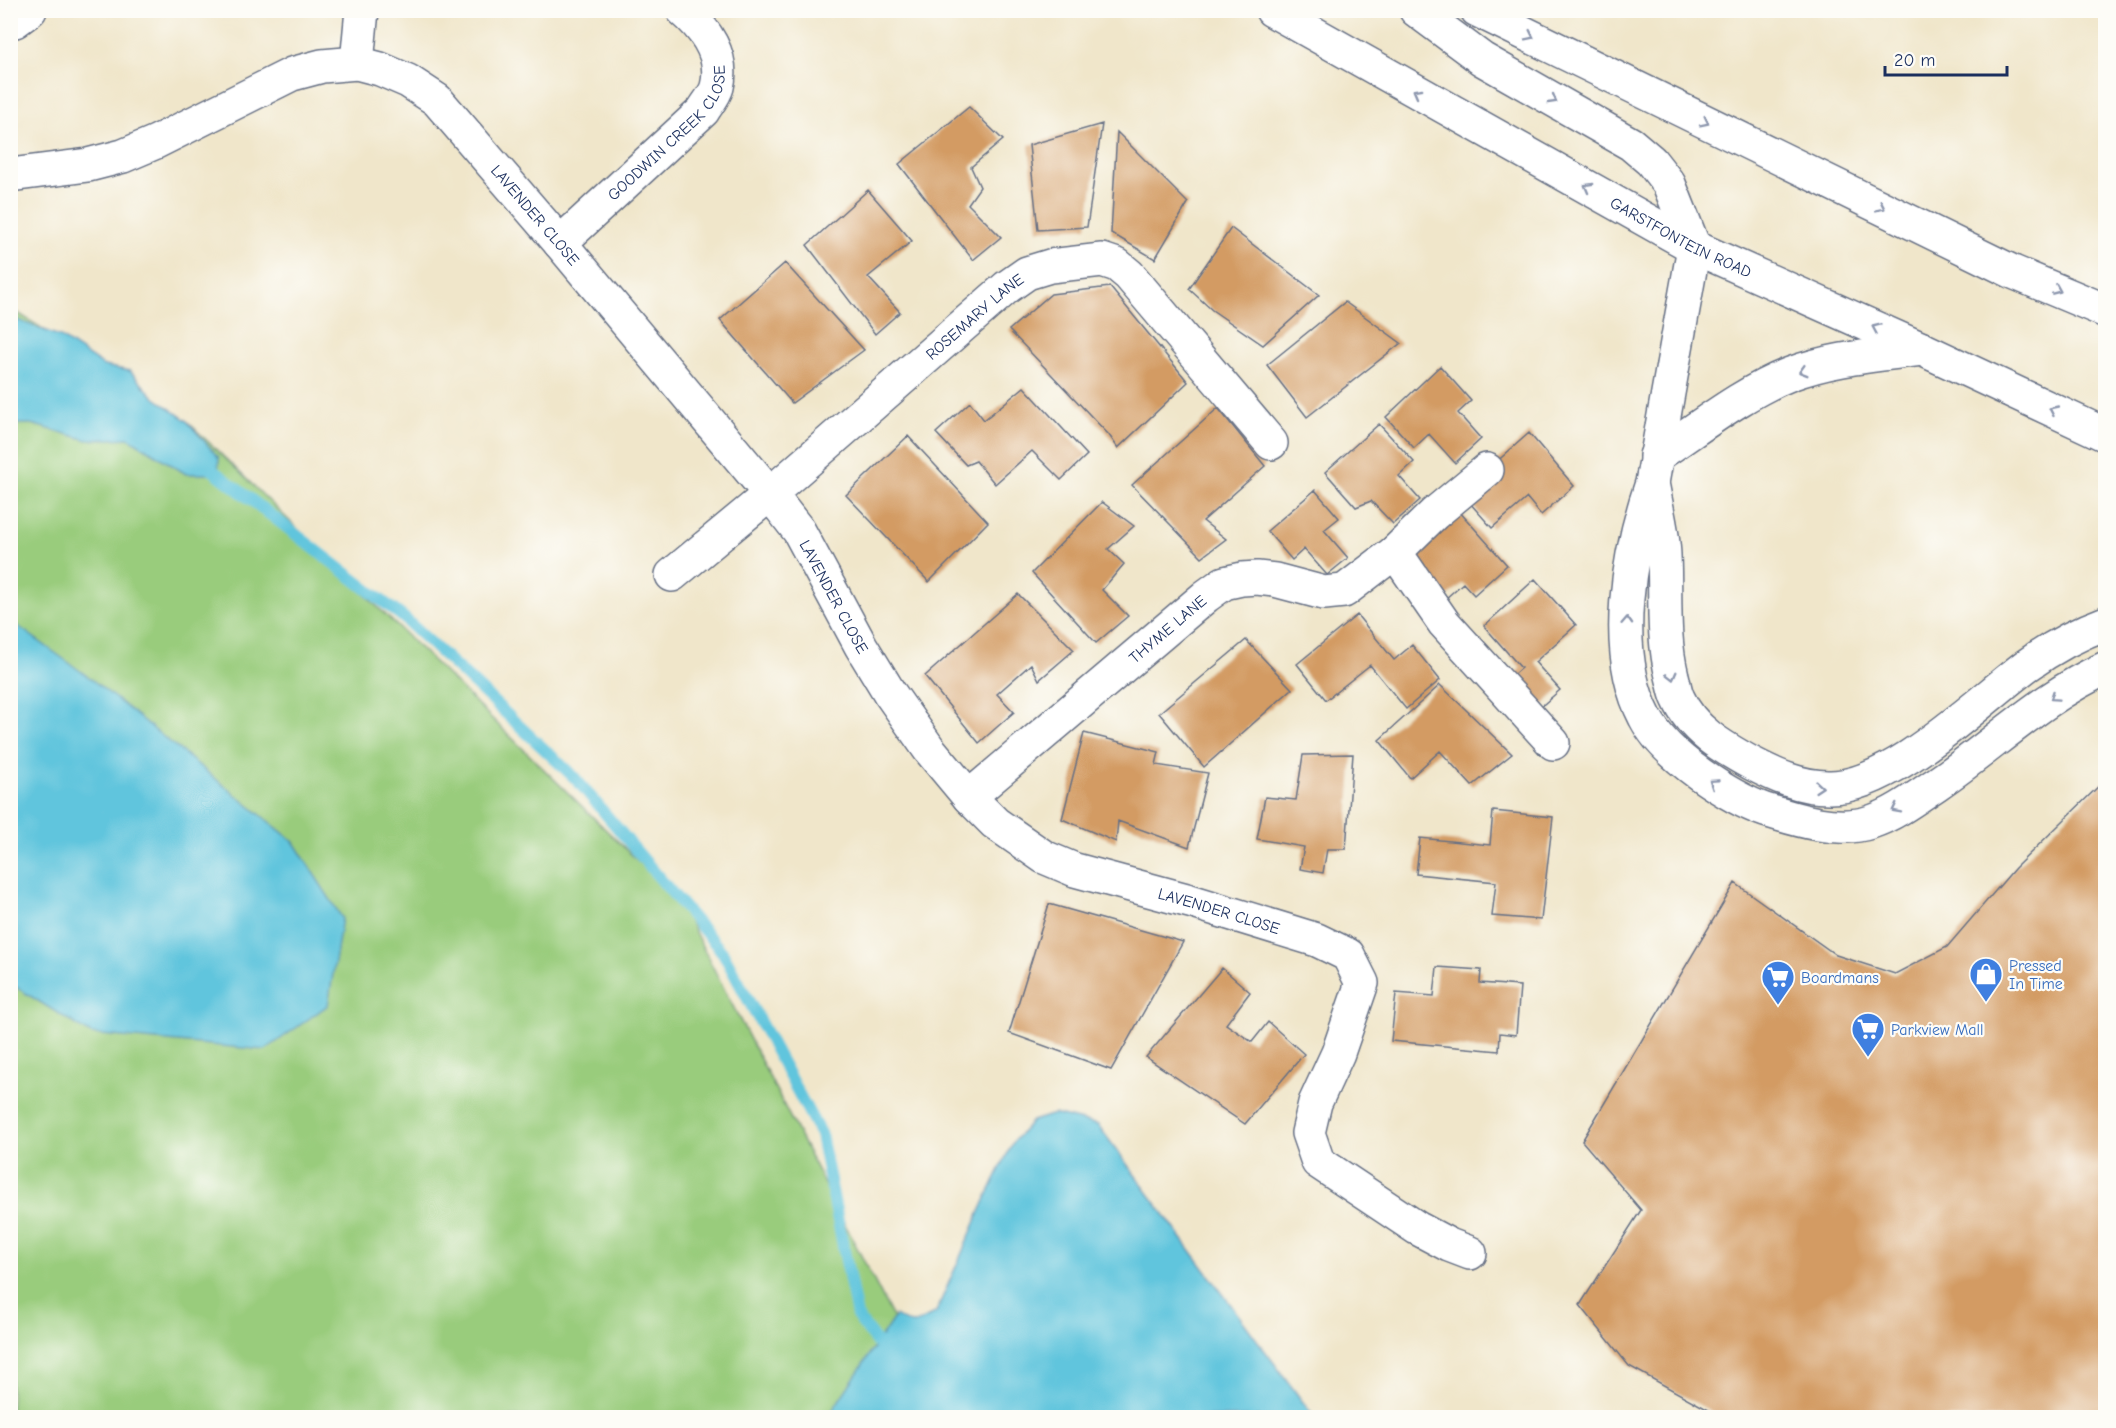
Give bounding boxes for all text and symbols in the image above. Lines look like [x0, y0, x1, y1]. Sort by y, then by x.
one-way arrow [1524, 29, 1535, 41]
scale bar [1885, 39, 2006, 77]
text: 20 m [1894, 50, 1935, 71]
street label: GOODWIN CREEK CLOSE [604, 64, 729, 205]
one-way arrow [1413, 88, 1424, 99]
one-way arrow [1546, 93, 1557, 105]
one-way arrow [1699, 114, 1710, 126]
street label: LAVENDER CLOSE [487, 162, 583, 269]
one-way arrow [1583, 183, 1594, 195]
street label: GARSTFONTEIN ROAD [1607, 194, 1754, 282]
one-way arrow [1874, 200, 1885, 211]
street label: ROSEMARY LANE [922, 270, 1027, 364]
one-way arrow [2050, 283, 2061, 295]
one-way arrow [1871, 323, 1882, 335]
one-way arrow [1798, 363, 1808, 376]
one-way arrow [2048, 406, 2059, 418]
street label: LAVENDER CLOSE [796, 537, 872, 657]
street label: THYME LANE [1126, 592, 1210, 667]
one-way arrow [1620, 616, 1633, 625]
one-way arrow [1665, 671, 1678, 681]
one-way arrow [2050, 689, 2061, 700]
one-way arrow [1709, 779, 1720, 790]
one-way arrow [1814, 780, 1823, 793]
one-way arrow [1891, 802, 1902, 814]
street label: LAVENDER CLOSE [1156, 885, 1282, 938]
shop icon: Pressed In Time [1968, 956, 2004, 1003]
place label: Pressed In Time [2009, 957, 2063, 993]
supermarket icon: Boardmans [1760, 959, 1796, 1006]
place label: Boardmans [1801, 969, 1879, 987]
supermarket icon: Parkview Mall [1850, 1011, 1886, 1058]
place label: Parkview Mall [1891, 1021, 1984, 1039]

